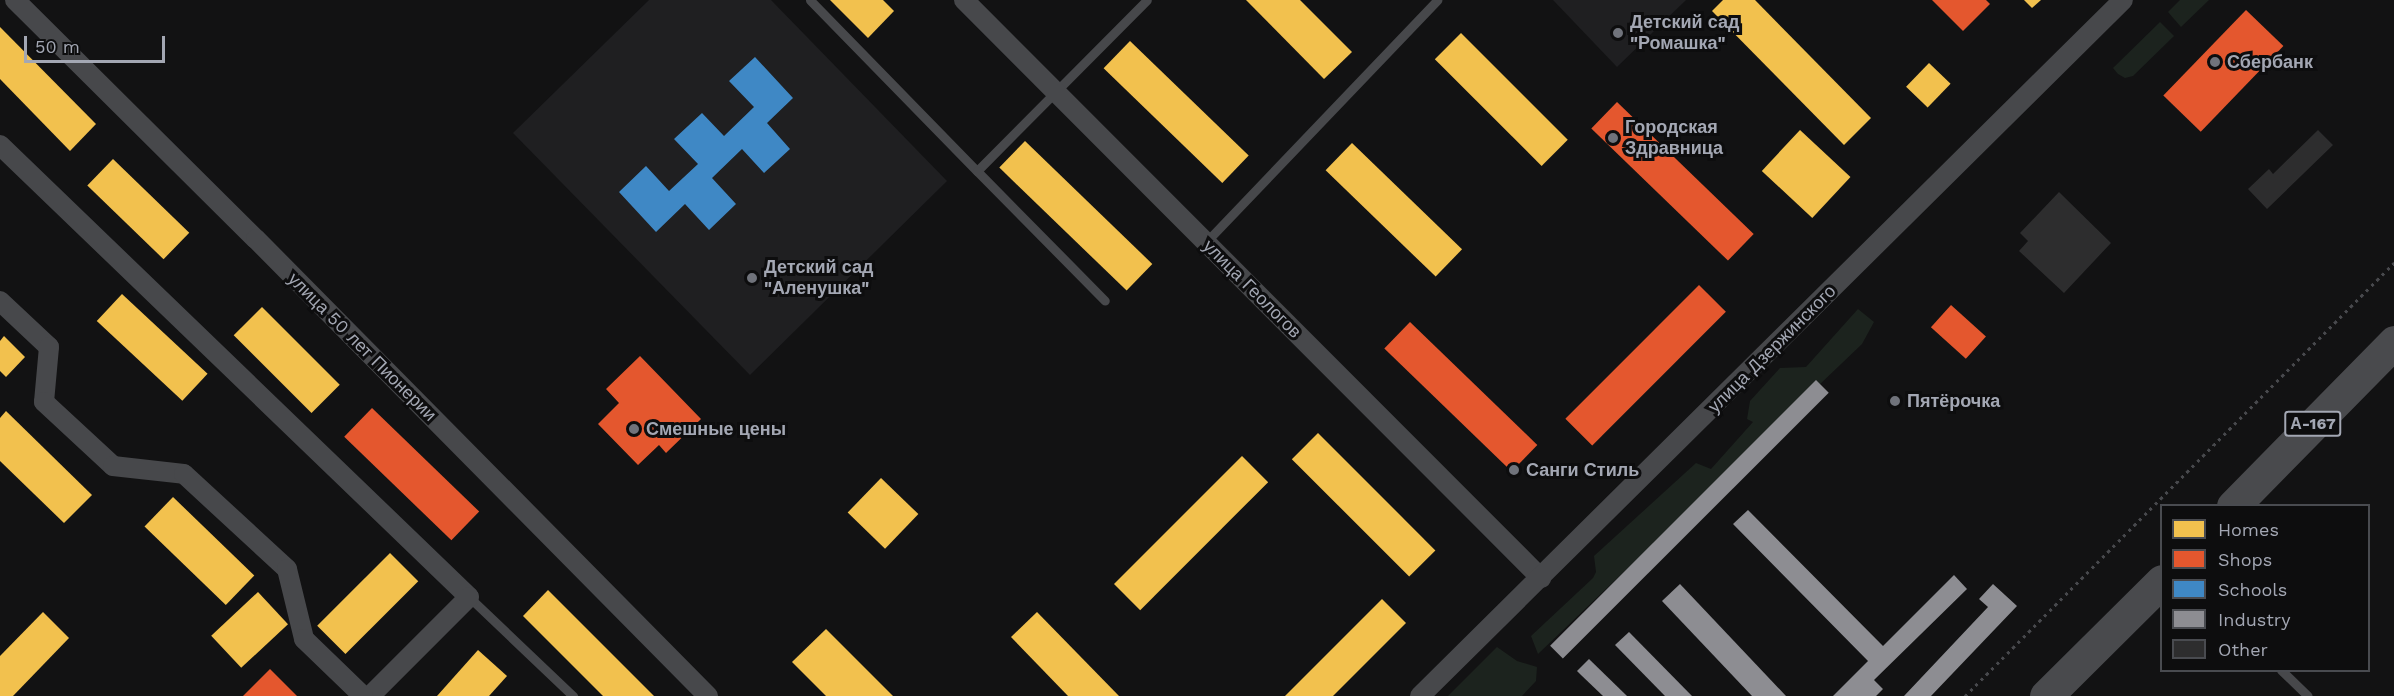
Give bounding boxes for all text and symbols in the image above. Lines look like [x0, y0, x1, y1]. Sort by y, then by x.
place label: Детский сад "Ромашка" [1630, 12, 1739, 54]
scale bar [27, 24, 168, 62]
marker: Детский сад "Ромашка" [1611, 26, 1625, 40]
text: 50 m [35, 36, 80, 57]
place label: Сбербанк [2227, 51, 2313, 73]
marker: Сбербанк [2208, 55, 2222, 69]
place label: Городская Здравница [1625, 117, 1723, 160]
marker: Городская Здравница [1606, 131, 1620, 145]
street label: улица Геологов [1198, 235, 1306, 343]
place label: Детский сад "Аленушка" [764, 257, 873, 300]
street label: улица 50 лет Пионерии [283, 268, 441, 426]
marker: Детский сад "Аленушка" [745, 271, 759, 285]
street label: улица Дзержинского [1704, 281, 1840, 417]
place label: Пятёрочка [1907, 390, 2000, 412]
marker: Пятёрочка [1888, 394, 1902, 408]
road number: А-167 [2283, 411, 2343, 437]
place label: Смешные цены [646, 418, 786, 440]
marker: Смешные цены [627, 422, 641, 436]
place label: Санги Стиль [1526, 459, 1639, 481]
marker: Санги Стиль [1507, 463, 1521, 477]
legend [2160, 504, 2370, 672]
text: Homes [2218, 519, 2279, 540]
text: Shops [2218, 549, 2272, 570]
text: Schools [2218, 579, 2287, 600]
text: Industry [2218, 609, 2290, 630]
text: Other [2218, 639, 2268, 660]

